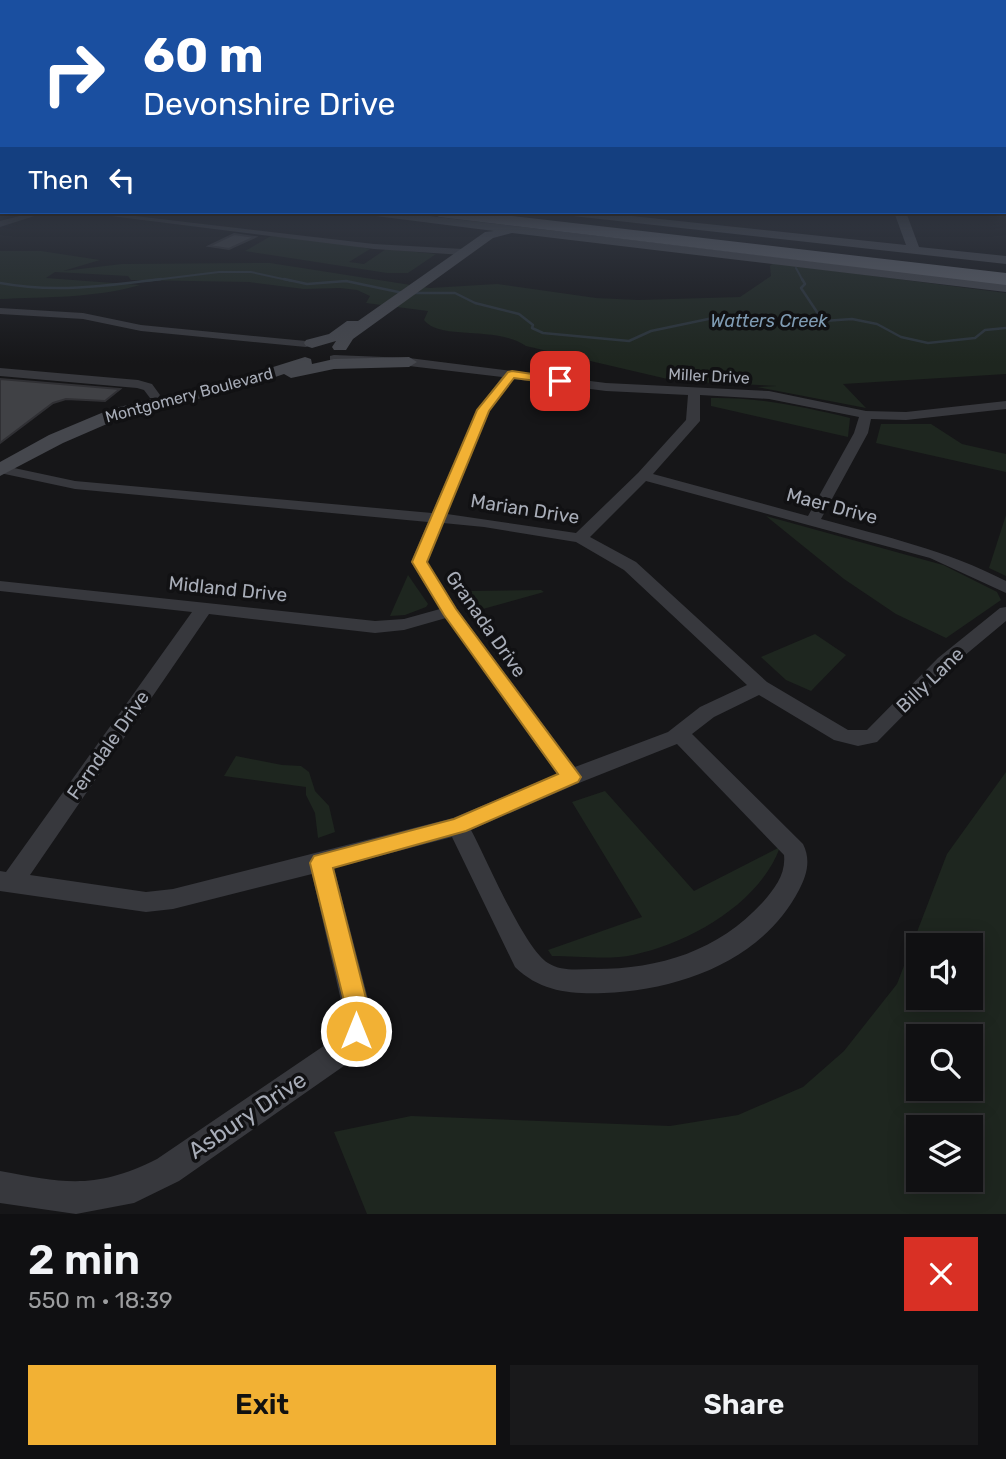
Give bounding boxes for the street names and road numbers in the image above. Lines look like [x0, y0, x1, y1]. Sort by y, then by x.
street label: Montgomery Boulevard [103, 363, 275, 427]
street label: Miller Drive [668, 364, 750, 388]
street label: Maer Drive [784, 483, 880, 529]
street label: Marian Drive [469, 489, 581, 529]
street label: Granada Drive [441, 566, 531, 682]
street label: Midland Drive [167, 571, 289, 607]
street label: Billy Lane [892, 642, 968, 718]
street label: Ferndale Drive [62, 686, 154, 804]
street label: Asbury Drive [183, 1065, 311, 1165]

